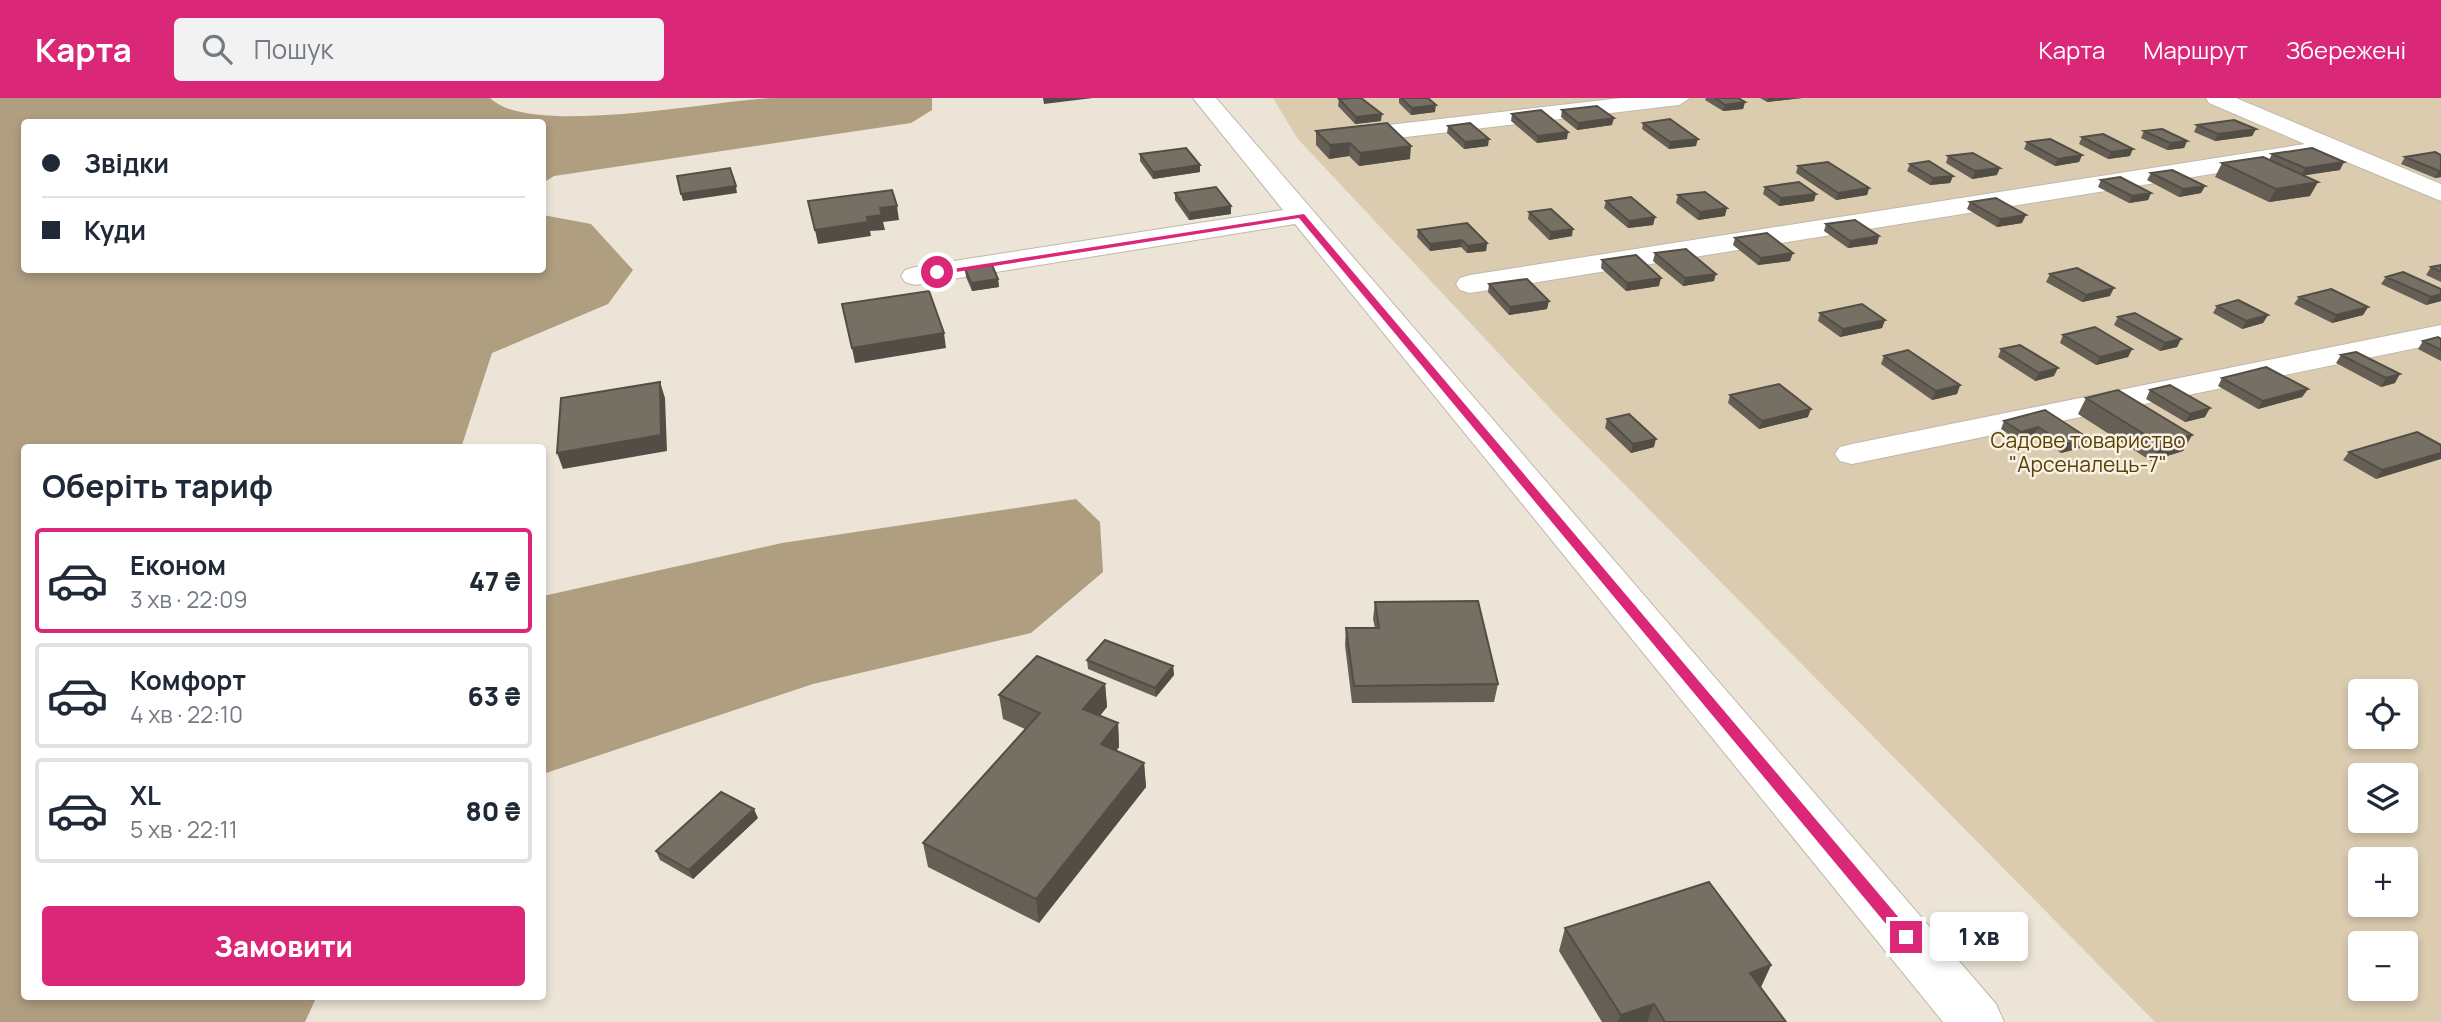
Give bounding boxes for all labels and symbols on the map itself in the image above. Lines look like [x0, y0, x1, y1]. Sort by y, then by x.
route start [921, 256, 953, 288]
park label: Садове товариство "Арсеналець-7" [1990, 426, 2186, 478]
callout: 1 хв [1930, 912, 2028, 962]
route end [1890, 921, 1922, 953]

